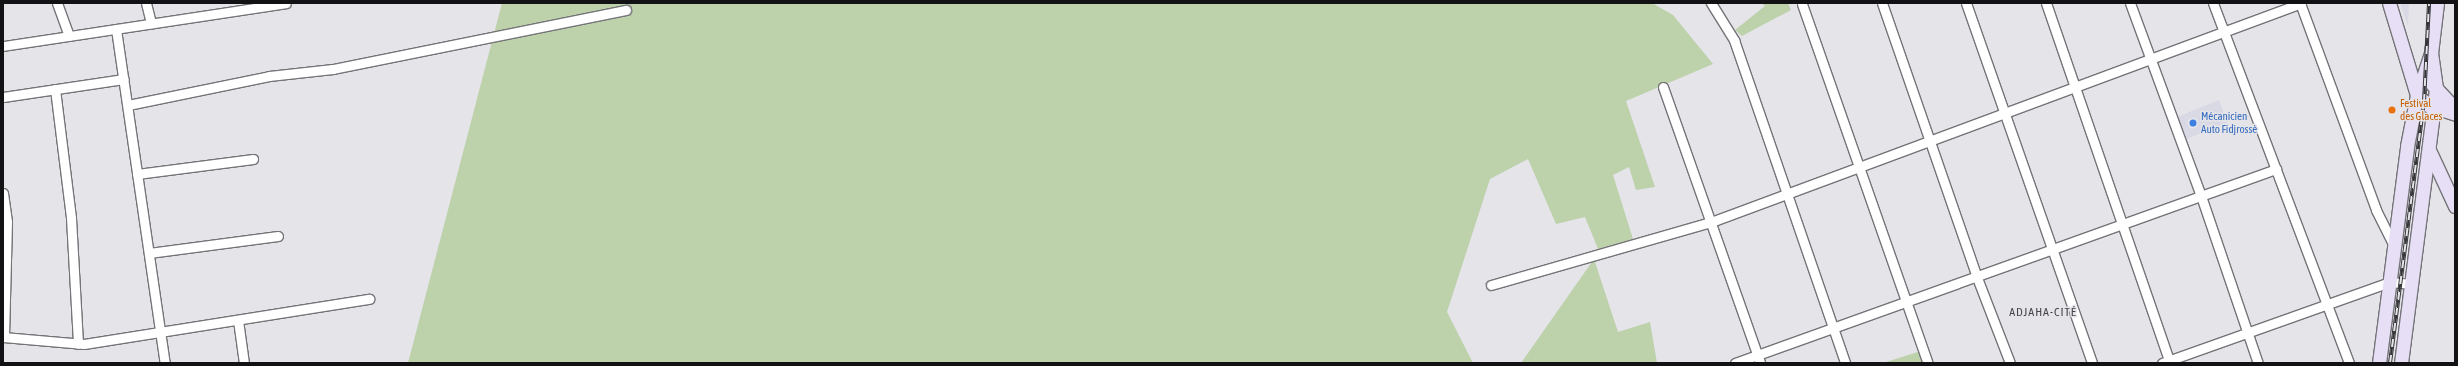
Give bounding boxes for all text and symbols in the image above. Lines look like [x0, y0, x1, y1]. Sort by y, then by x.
place label: Festival des Glaces [2400, 97, 2442, 123]
marker: Festival des Glaces [2387, 105, 2397, 115]
place label: Mécanicien Auto Fidjrossè [2201, 110, 2257, 136]
marker: Mécanicien Auto Fidjrossè [2188, 118, 2198, 128]
district label: ADJAHA-CITÉ [2009, 306, 2077, 320]

